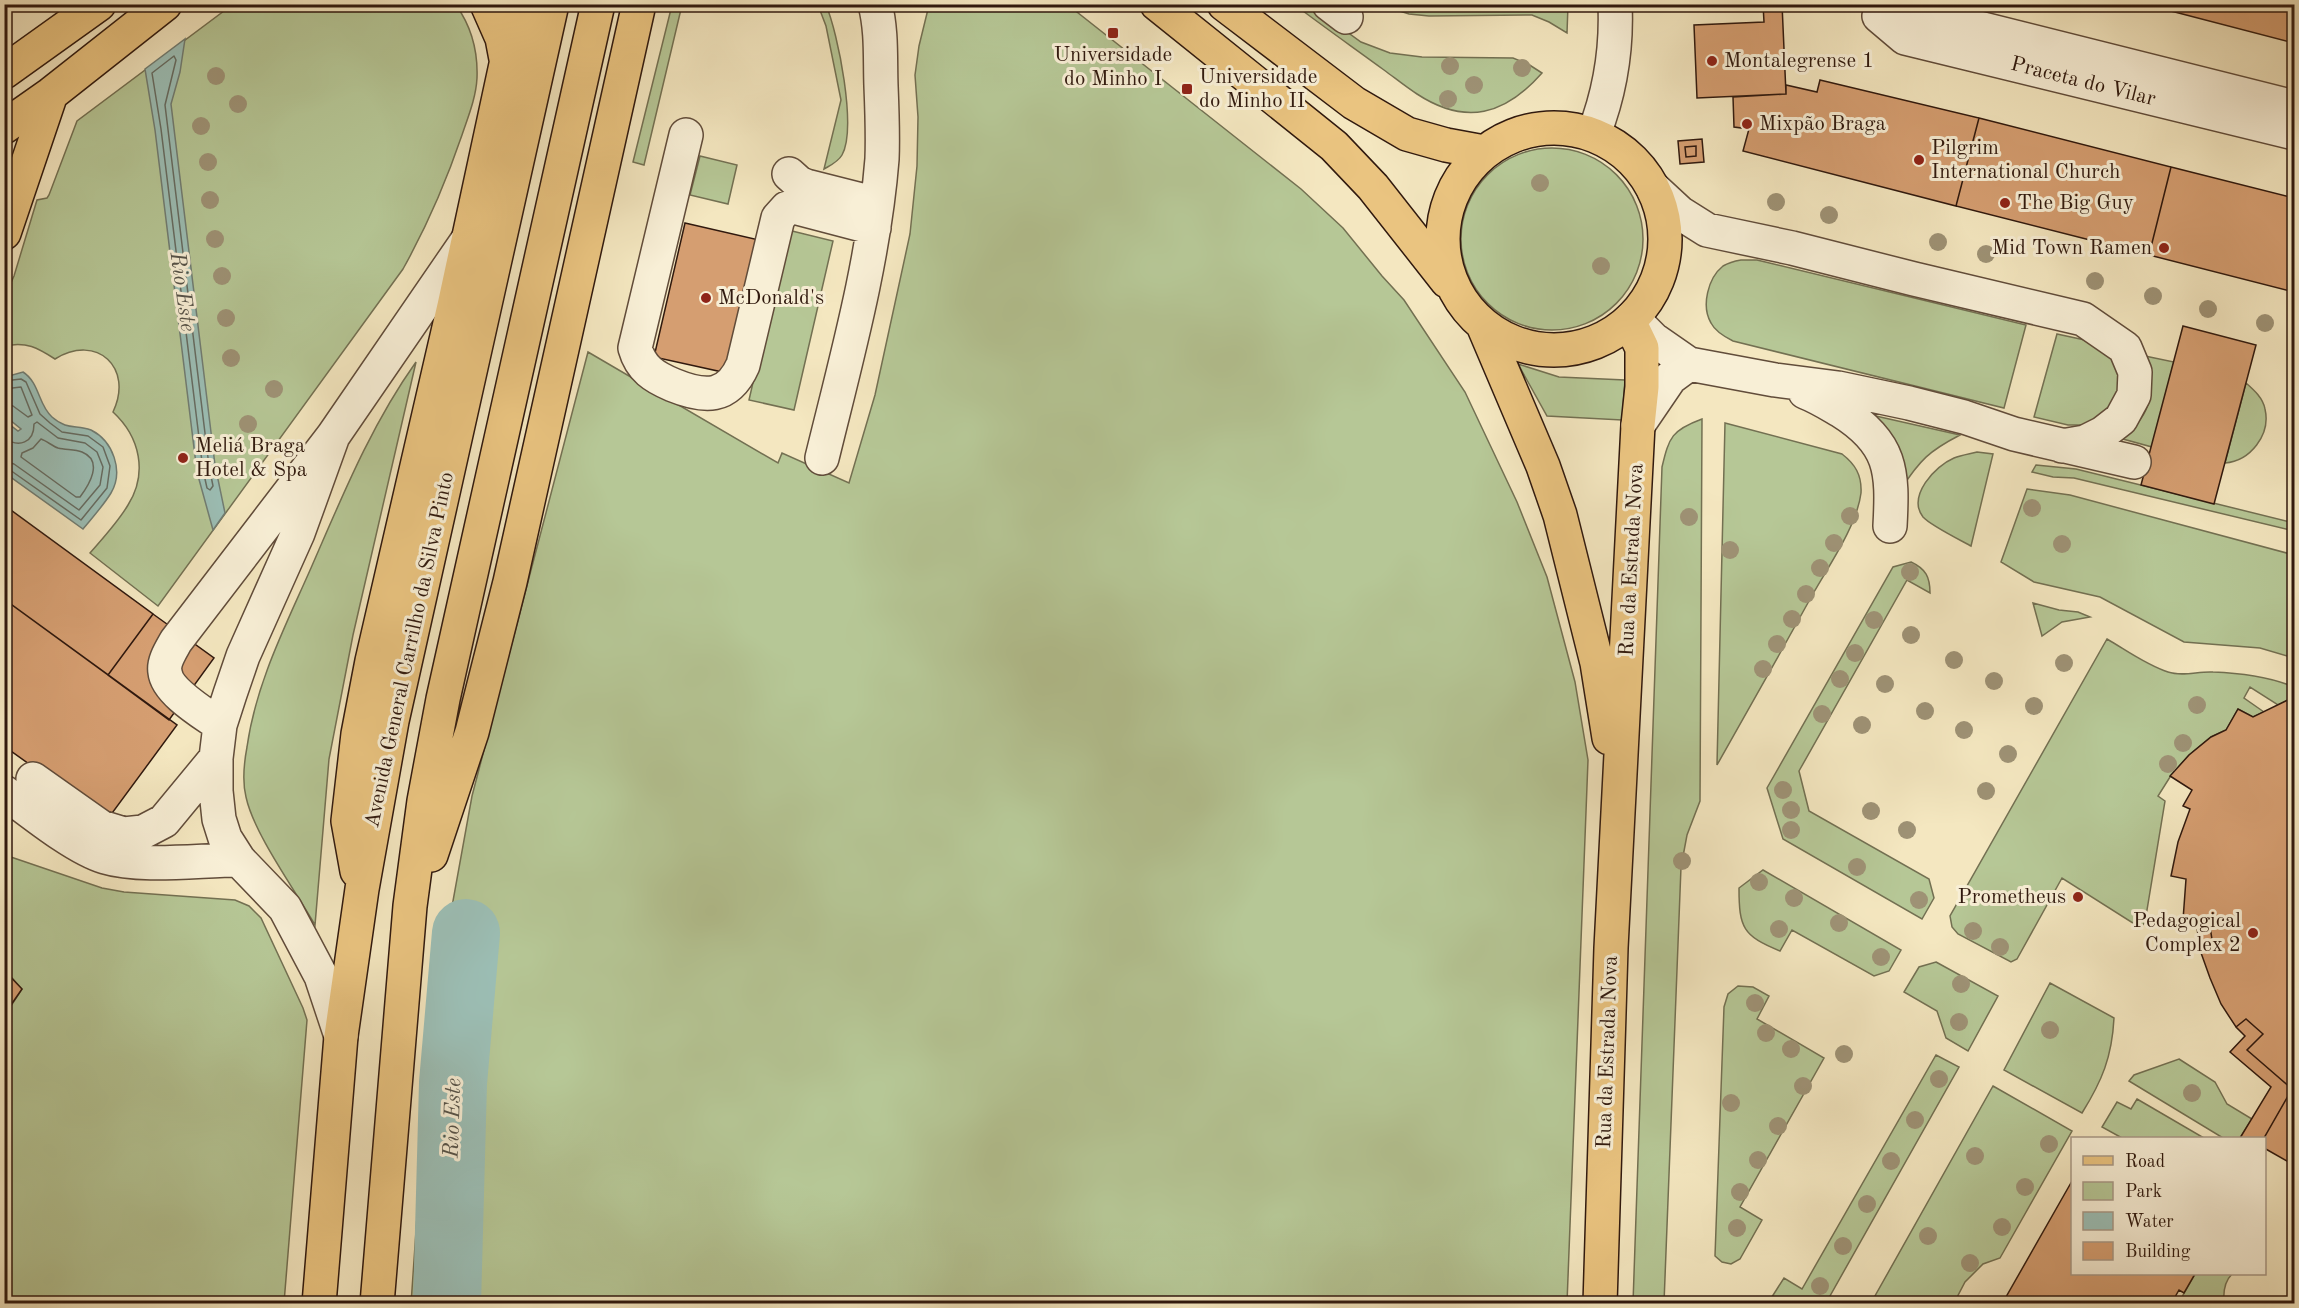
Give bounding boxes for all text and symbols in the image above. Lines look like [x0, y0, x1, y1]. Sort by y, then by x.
marker: Universidade do Minho I [1106, 26, 1120, 40]
place label: Universidade do Minho I [1054, 45, 1172, 90]
place label: Montalegrense 1 [1724, 51, 1874, 72]
marker: Montalegrense 1 [1705, 54, 1719, 68]
street label: Praceta do Vilar [2008, 54, 2158, 110]
place label: Universidade do Minho II [1199, 67, 1318, 112]
marker: Universidade do Minho II [1180, 82, 1194, 96]
place label: Mixpão Braga [1759, 114, 1886, 135]
marker: Mixpão Braga [1740, 117, 1754, 131]
place label: Pilgrim International Church [1931, 138, 2121, 183]
marker: Pilgrim International Church [1912, 153, 1926, 167]
place label: The Big Guy [2017, 193, 2134, 214]
marker: The Big Guy [1998, 196, 2012, 210]
place label: Mid Town Ramen [1992, 238, 2152, 259]
marker: Mid Town Ramen [2157, 241, 2171, 255]
water label: Rio Este [165, 250, 198, 333]
place label: McDonald's [718, 288, 824, 309]
marker: McDonald's [699, 291, 713, 305]
place label: Meliá Braga Hotel & Spa [195, 436, 307, 481]
marker: Meliá Braga Hotel & Spa [176, 451, 190, 465]
street label: Rua da Estrada Nova [1616, 463, 1648, 657]
street label: Avenida General Carrilho da Silva Pinto [362, 470, 458, 830]
place label: Prometheus [1958, 887, 2066, 908]
marker: Prometheus [2071, 890, 2085, 904]
place label: Pedagogical Complex 2 [2133, 911, 2241, 956]
marker: Pedagogical Complex 2 [2246, 926, 2260, 940]
street label: Rua da Estrada Nova [1594, 955, 1622, 1149]
water label: Rio Este [441, 1078, 465, 1159]
legend [2071, 1137, 2266, 1275]
text: Road [2125, 1153, 2165, 1171]
text: Park [2125, 1183, 2162, 1201]
text: Water [2125, 1213, 2174, 1231]
text: Building [2125, 1243, 2191, 1261]

